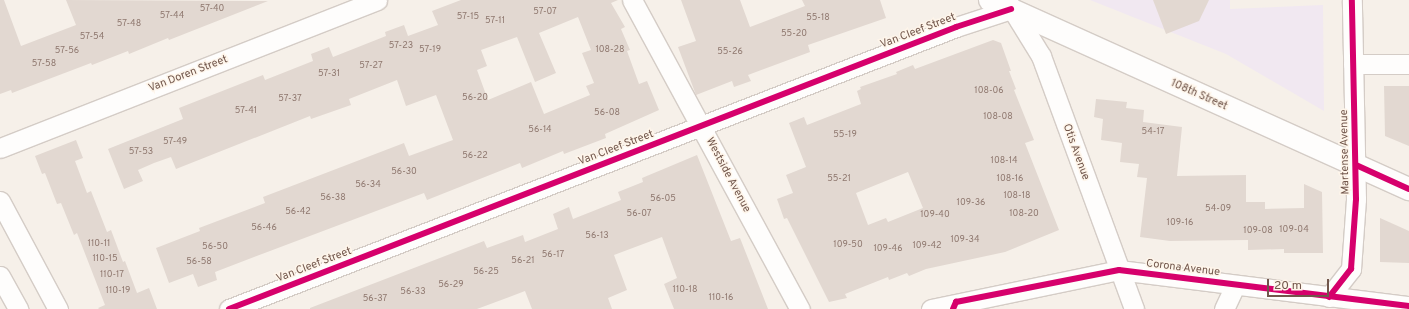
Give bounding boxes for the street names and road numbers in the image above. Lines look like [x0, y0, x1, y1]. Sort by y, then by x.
street label: Van Cleef Street [879, 11, 957, 51]
street label: Van Doren Street [147, 53, 229, 95]
street label: 108th Street [1169, 77, 1229, 113]
street label: Martense Avenue [1338, 109, 1352, 195]
street label: Otis Avenue [1060, 122, 1092, 182]
street label: Van Cleef Street [577, 128, 655, 168]
street label: Westside Avenue [703, 135, 753, 215]
street label: Van Cleef Street [275, 245, 353, 285]
street label: Corona Avenue [1145, 257, 1221, 279]

